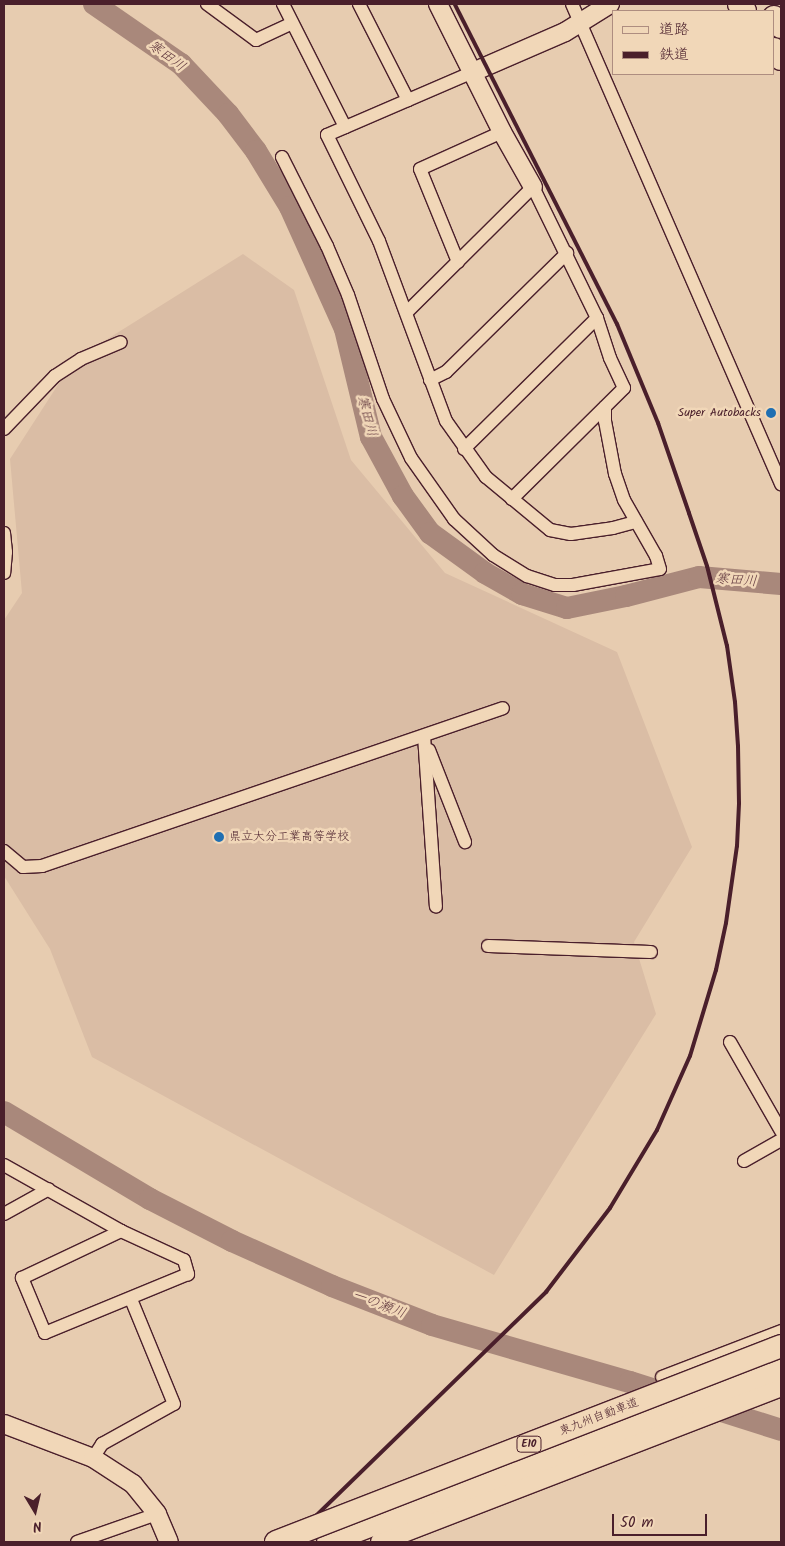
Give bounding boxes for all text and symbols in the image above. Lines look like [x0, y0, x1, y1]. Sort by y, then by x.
legend [612, 10, 775, 75]
text: 道路 [659, 18, 689, 42]
water label: 寒田川 [145, 37, 189, 75]
text: 鉄道 [659, 43, 689, 67]
water label: 寒田川 [353, 394, 381, 438]
place label: Super Autobacks [678, 406, 761, 420]
marker: Super Autobacks [765, 407, 777, 419]
water label: 寒田川 [714, 570, 758, 590]
place label: 県立大分工業高等学校 [229, 830, 349, 844]
marker: 県立大分工業高等学校 [213, 831, 225, 843]
water label: 一の瀬川 [350, 1286, 408, 1322]
street label: 東九州自動車道 [557, 1395, 641, 1439]
road number: E10 [515, 1436, 543, 1452]
north arrow [10, 1486, 60, 1536]
scale bar [615, 1504, 710, 1536]
text: 50 m [620, 1511, 654, 1535]
text: N [31, 1514, 43, 1537]

